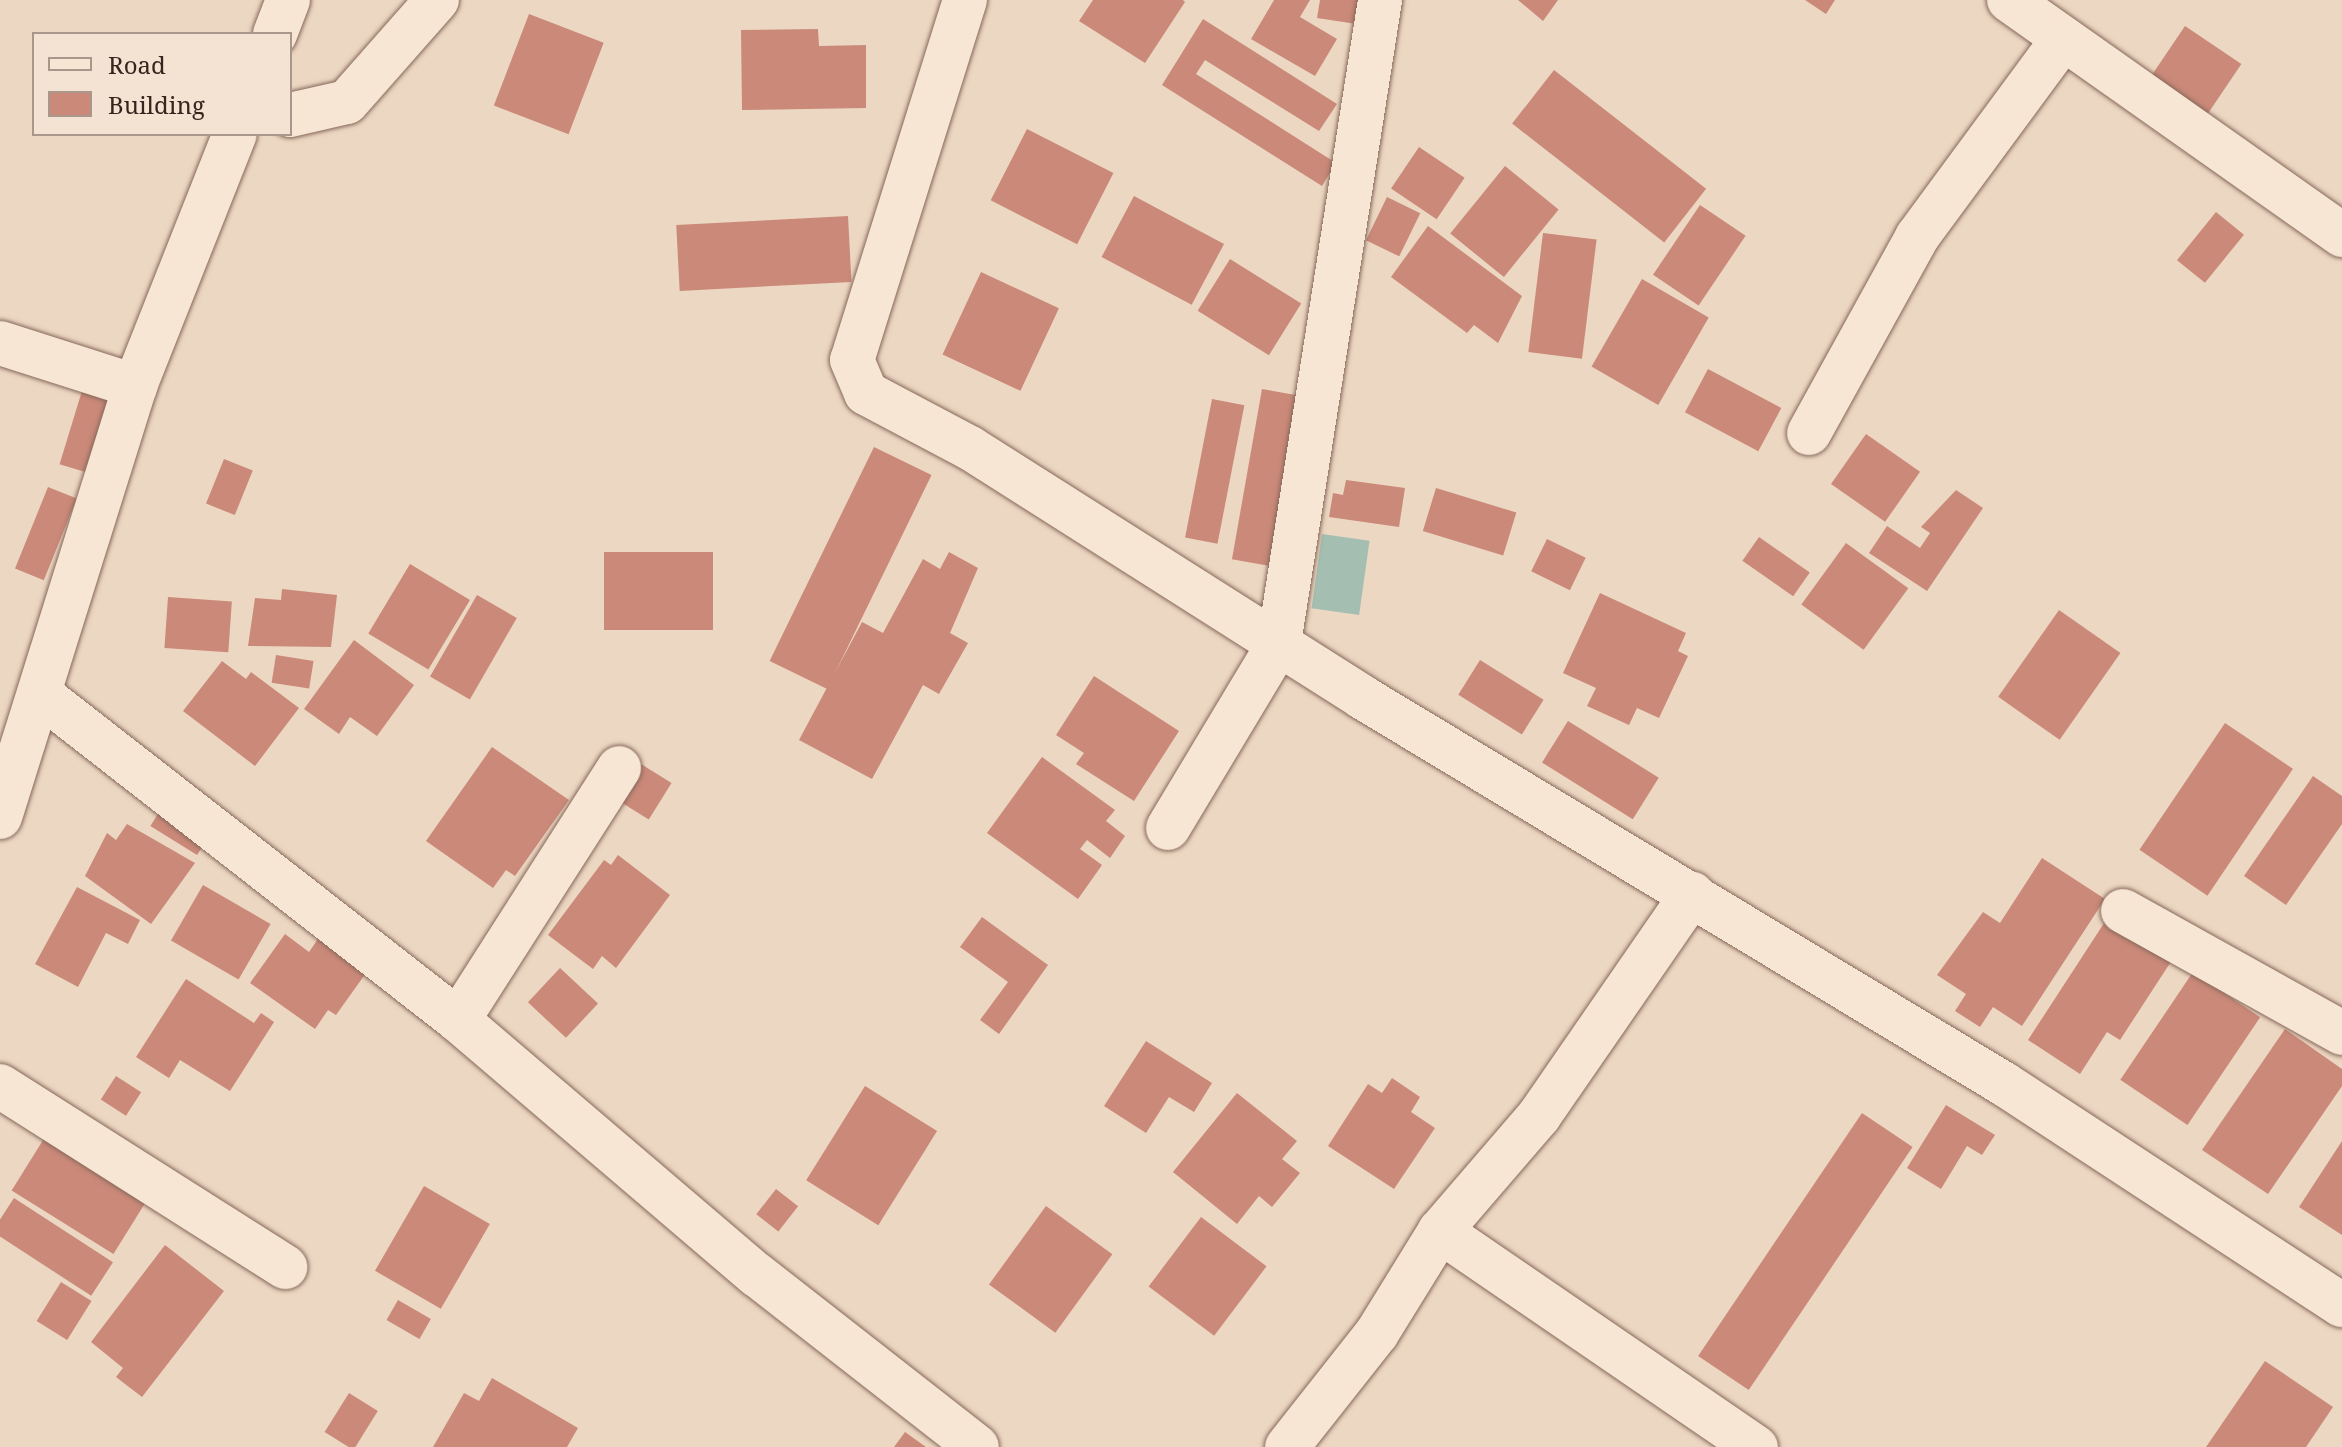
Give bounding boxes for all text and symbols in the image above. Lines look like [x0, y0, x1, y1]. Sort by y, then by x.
legend [32, 32, 292, 136]
text: Road [108, 48, 166, 81]
text: Building [108, 88, 205, 121]

